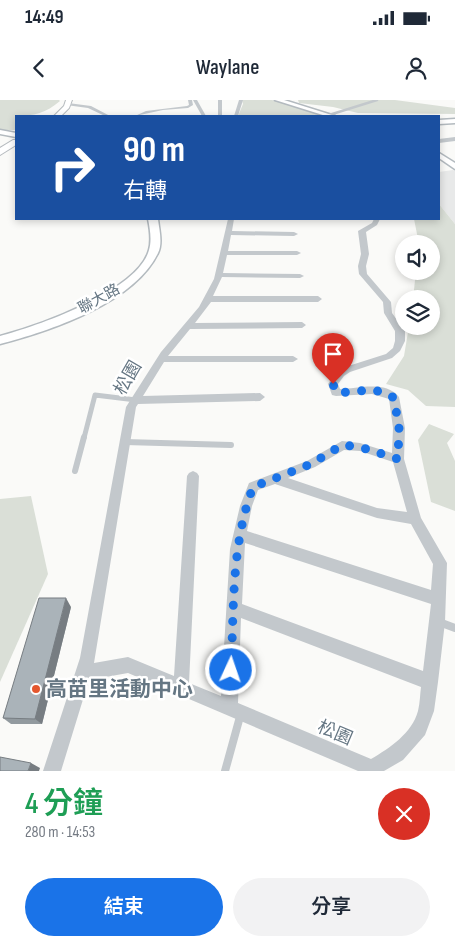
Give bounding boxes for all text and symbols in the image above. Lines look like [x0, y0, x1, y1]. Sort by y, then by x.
text: 14:49 [25, 6, 64, 29]
icon: back [25, 54, 53, 82]
text: Waylane [196, 54, 259, 81]
icon: person [402, 54, 430, 82]
text: 90 m [123, 129, 185, 172]
icon: right [40, 135, 105, 200]
text: 右轉 [123, 178, 167, 205]
map controls [395, 235, 440, 335]
button: sound [395, 235, 440, 280]
street label: 聯大路 [75, 280, 123, 318]
button: layers [395, 290, 440, 335]
pin [312, 333, 354, 384]
icon: arrive [319, 340, 347, 368]
street label: 松園 [110, 357, 146, 399]
position arrow [204, 643, 256, 695]
place label: 高苗里活動中心 [46, 677, 193, 702]
marker: 高苗里活動中心 [30, 683, 42, 695]
street label: 松園 [314, 716, 356, 750]
text: 4 分鐘 [25, 786, 103, 822]
button: close [378, 788, 430, 840]
text: 280 m · 14:53 [25, 823, 95, 842]
button: 結束 [25, 878, 223, 936]
button: 分享 [233, 878, 430, 936]

